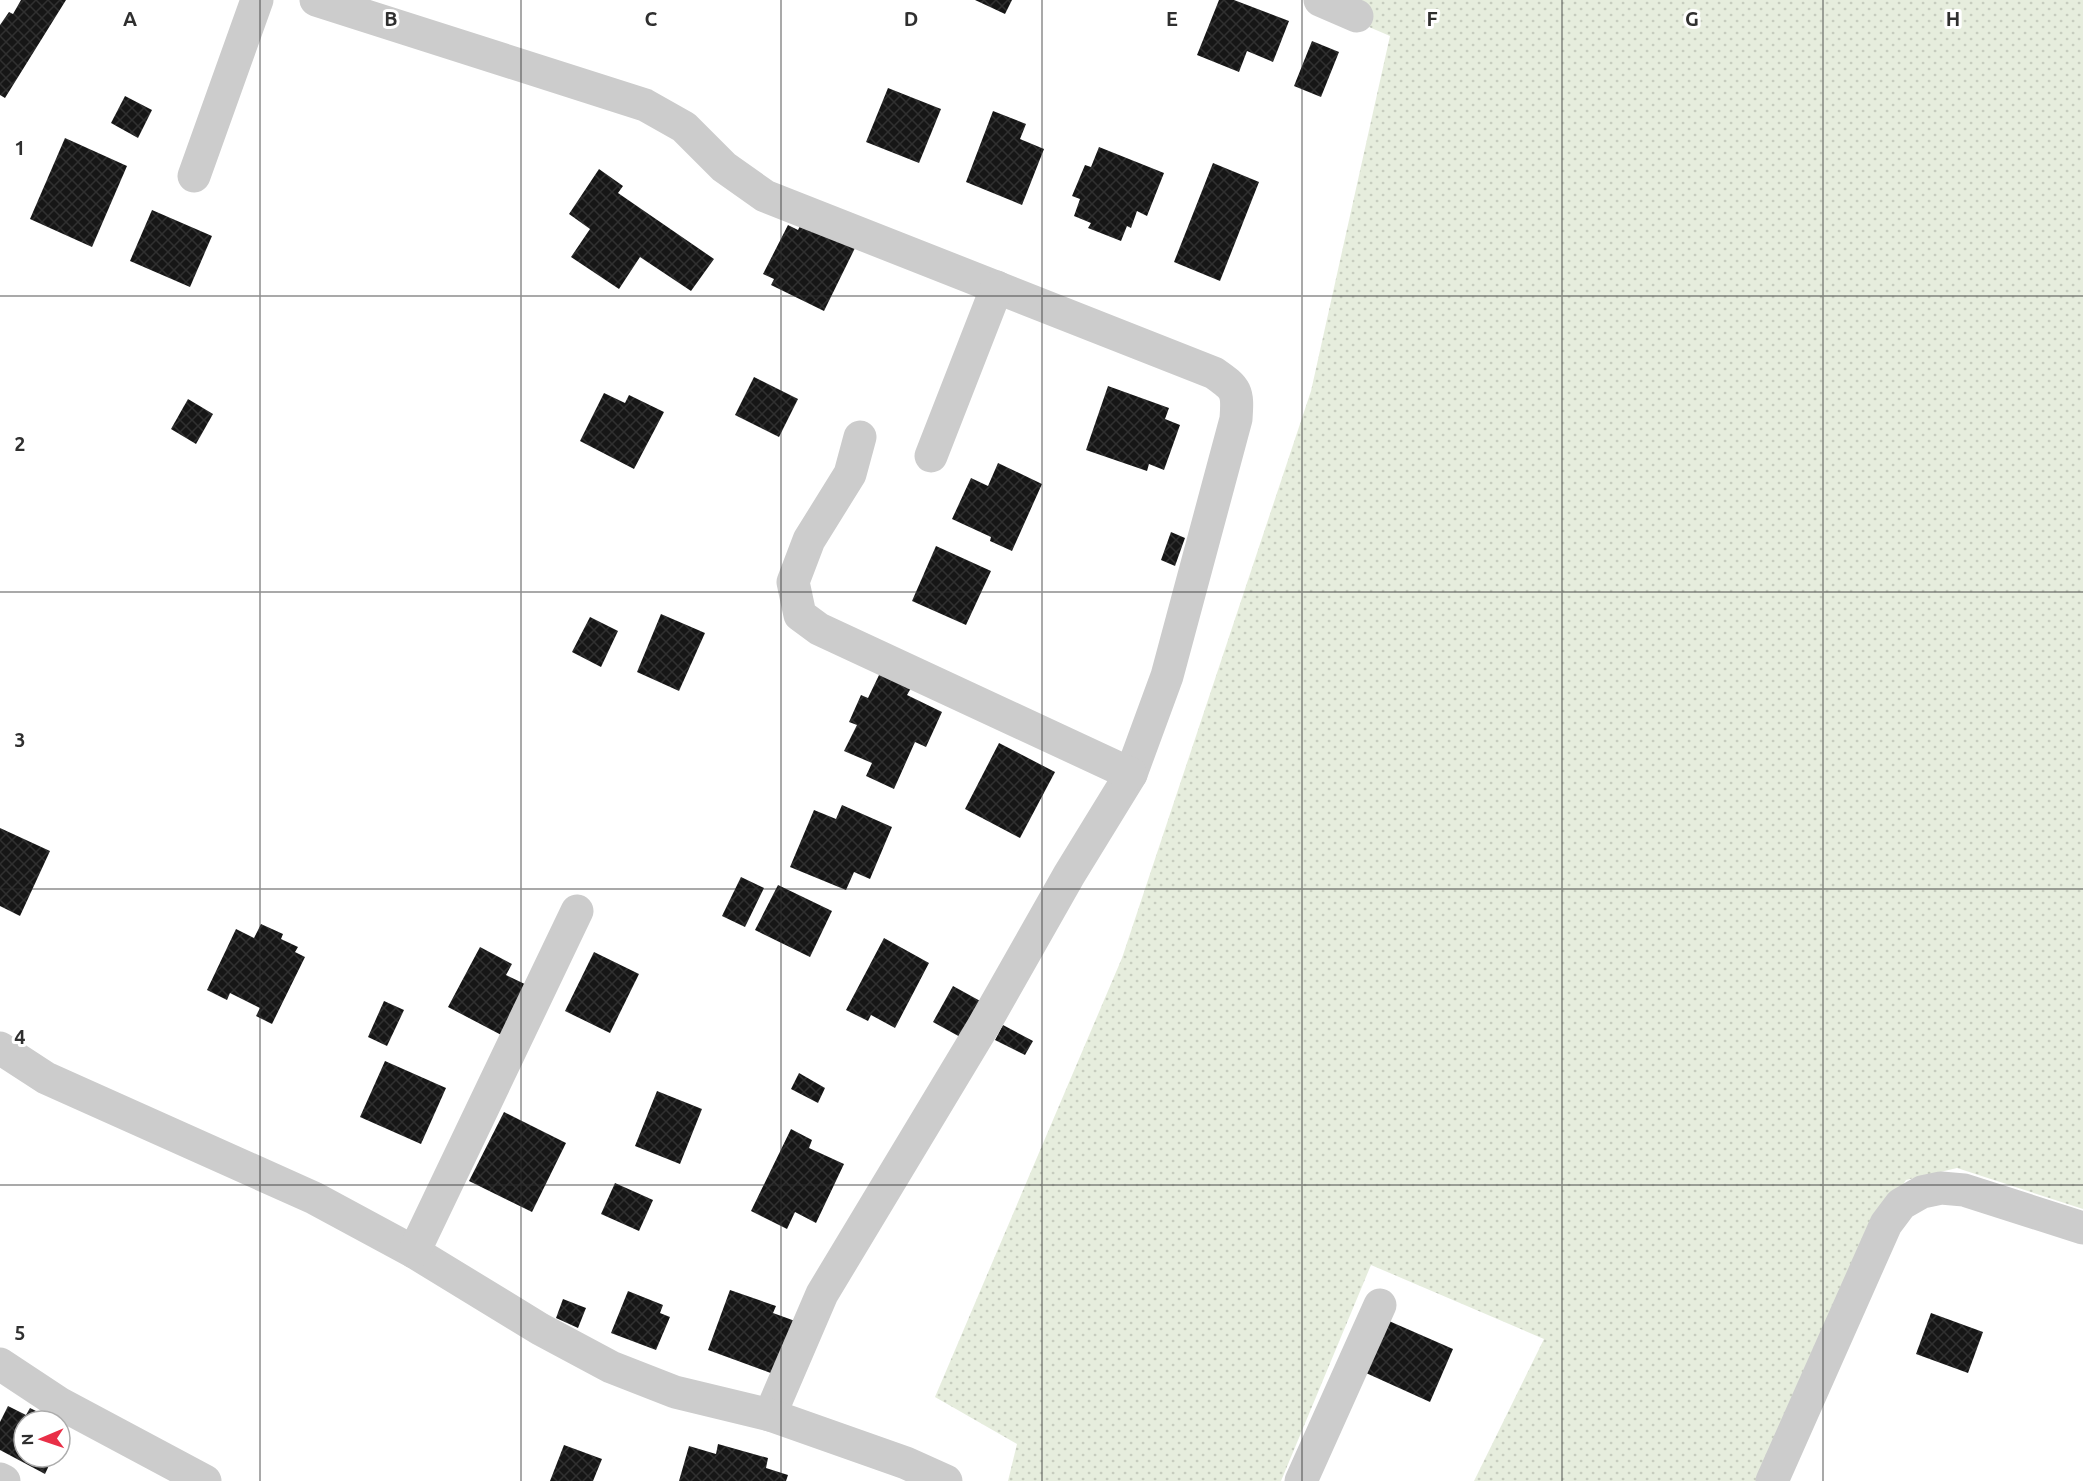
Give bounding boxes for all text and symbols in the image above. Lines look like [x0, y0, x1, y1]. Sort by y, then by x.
text: A [123, 7, 137, 30]
text: B [384, 7, 398, 30]
text: C [645, 7, 658, 30]
text: D [904, 7, 918, 30]
text: E [1166, 7, 1178, 30]
text: F [1426, 7, 1438, 30]
text: G [1685, 7, 1699, 30]
text: H [1946, 7, 1960, 30]
text: 1 [14, 136, 26, 159]
text: 2 [14, 432, 26, 455]
text: 3 [14, 728, 26, 751]
text: 4 [14, 1025, 26, 1048]
text: 5 [14, 1321, 26, 1344]
north arrow [12, 1409, 72, 1469]
text: N [18, 1433, 36, 1446]

